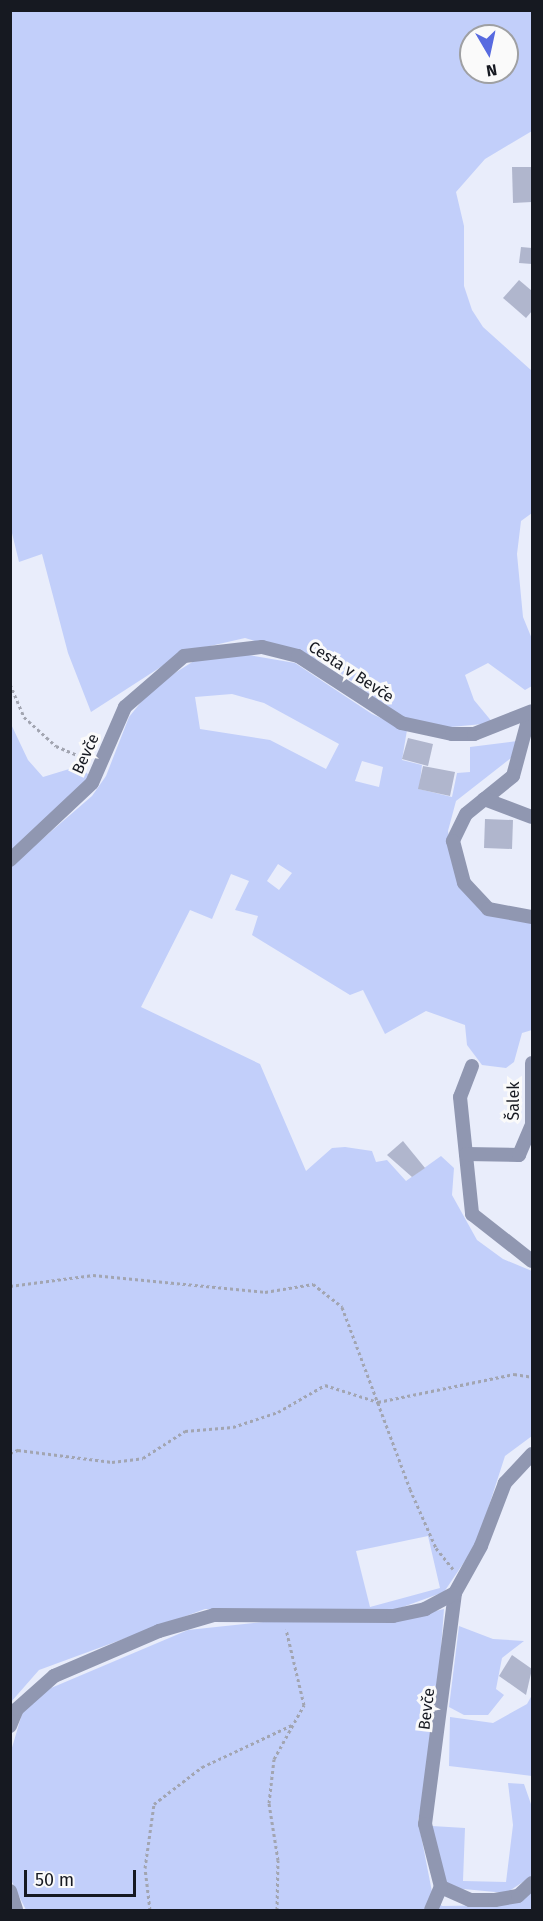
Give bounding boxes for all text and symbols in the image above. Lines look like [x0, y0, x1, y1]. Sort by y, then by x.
north arrow [459, 24, 519, 84]
text: N [485, 60, 498, 81]
street label: Cesta v Bevče [305, 637, 397, 707]
street label: Bevče [68, 731, 104, 777]
street label: Šalek [504, 1082, 524, 1120]
street label: Bevče [415, 1687, 439, 1731]
scale bar [27, 1858, 140, 1896]
text: 50 m [35, 1869, 74, 1891]

